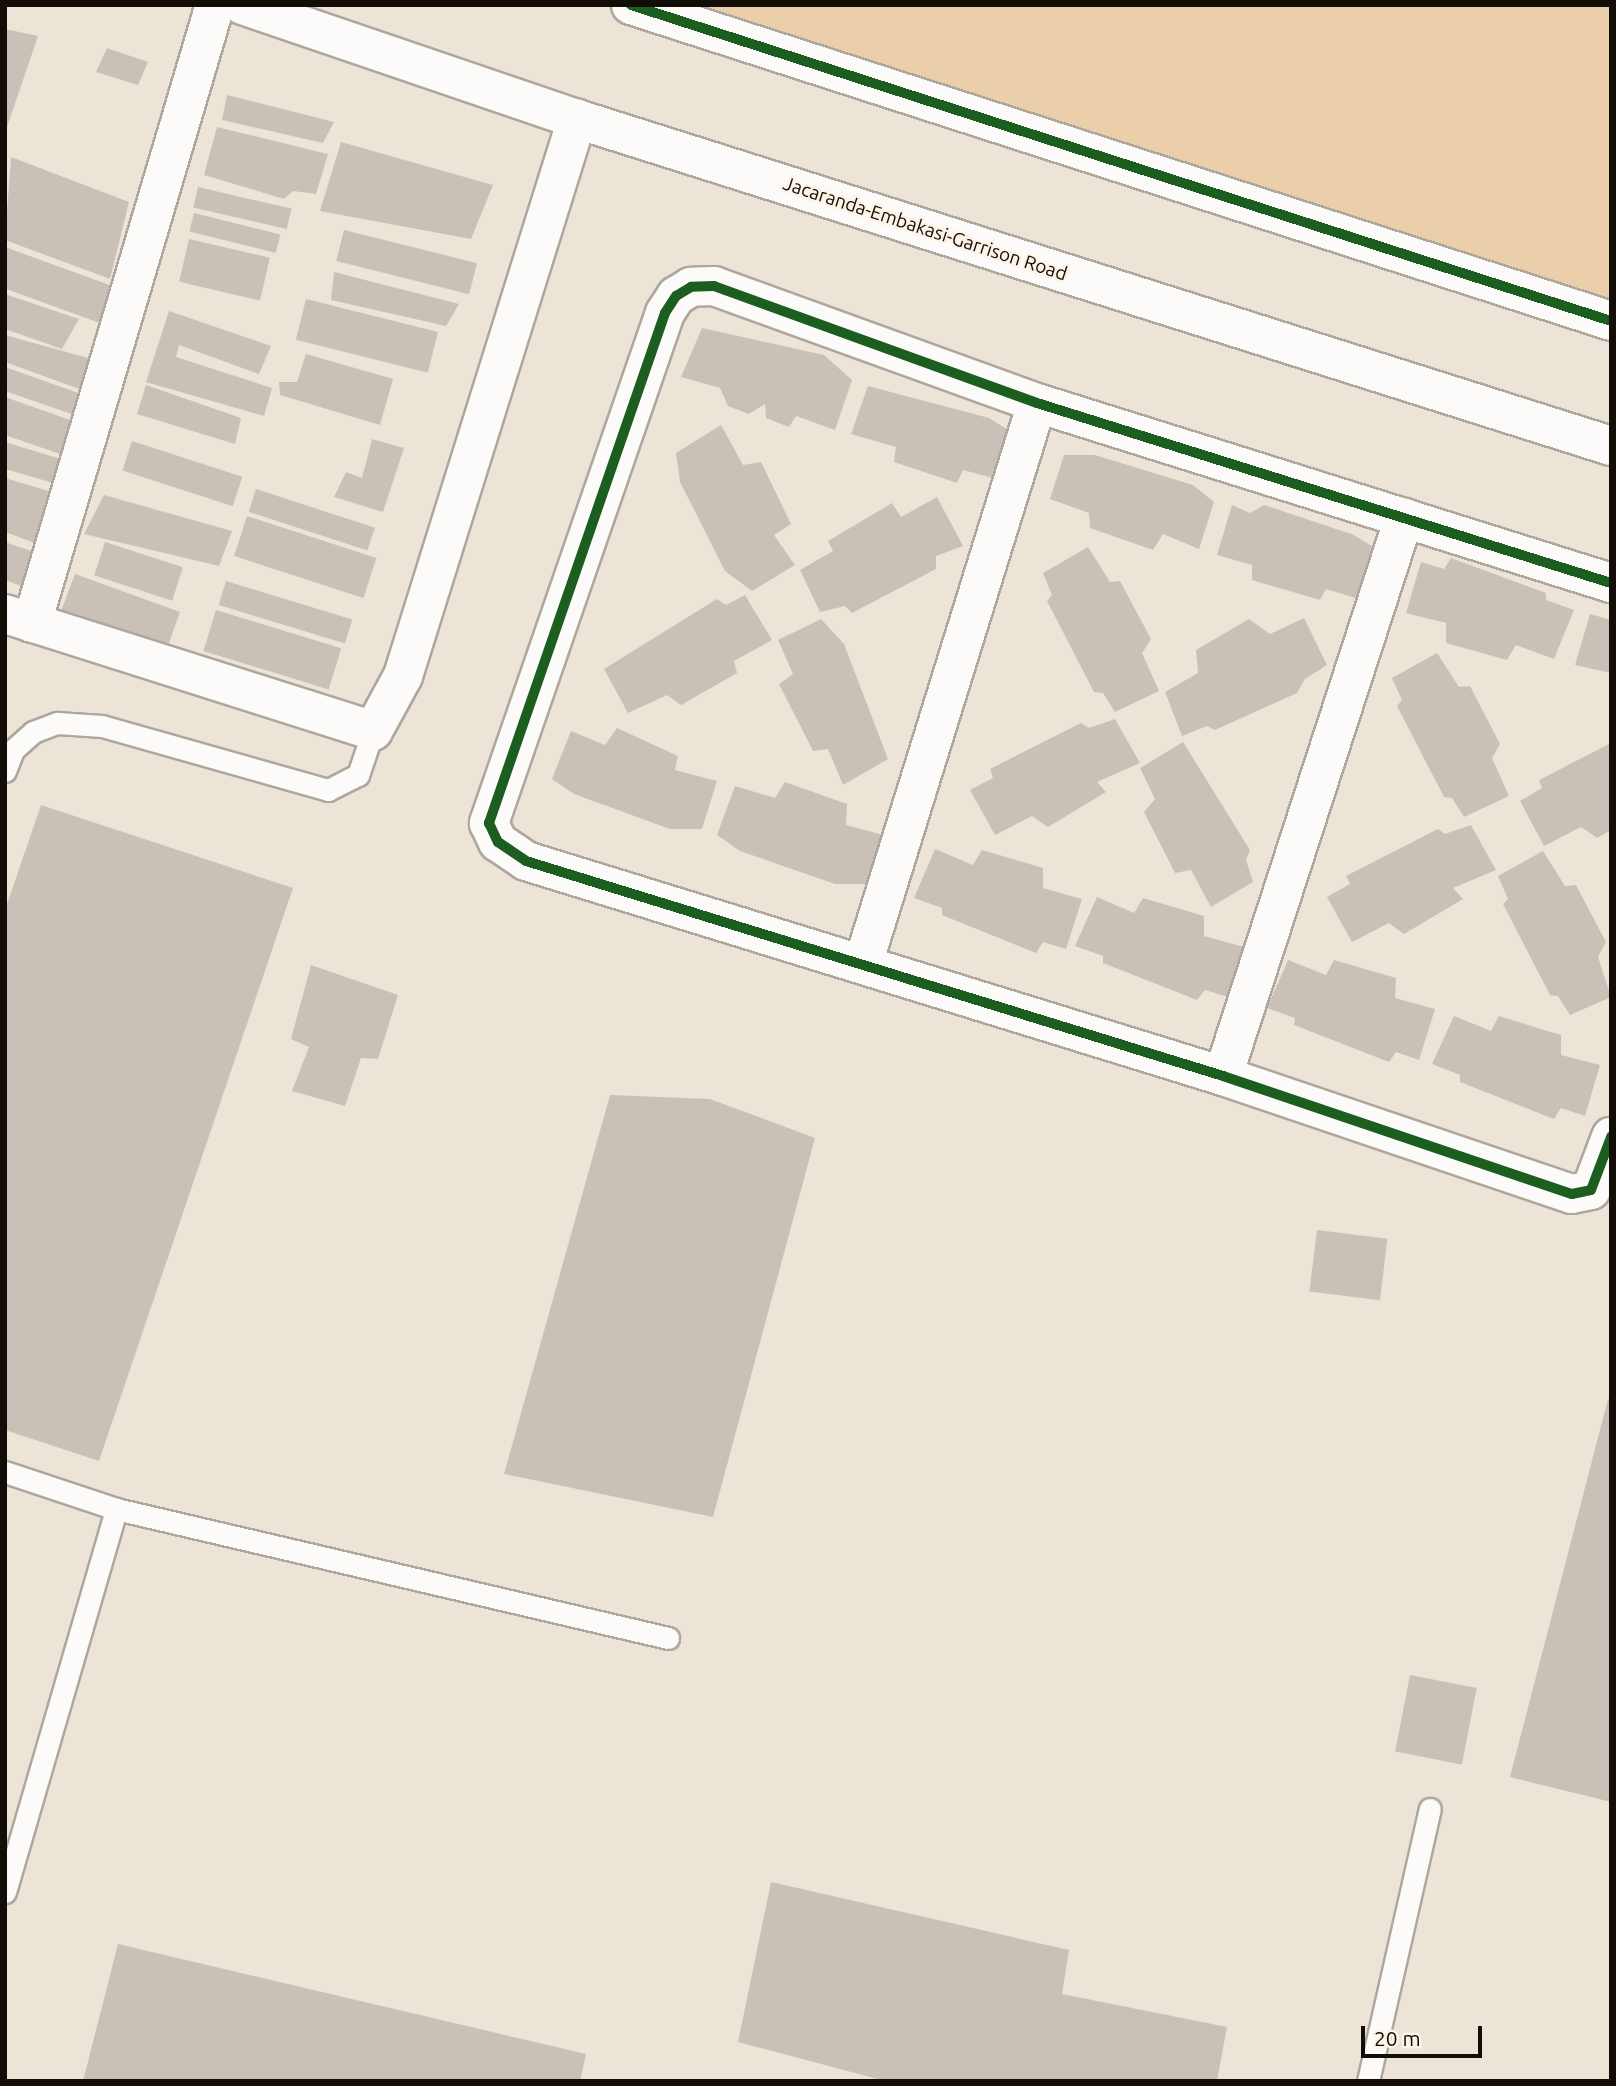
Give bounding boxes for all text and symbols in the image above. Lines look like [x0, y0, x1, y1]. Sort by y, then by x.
street label: Jacaranda-Embakasi-Garrison Road [780, 172, 1070, 286]
scale bar [1364, 2012, 1485, 2056]
text: 20 m [1374, 2026, 1421, 2050]

